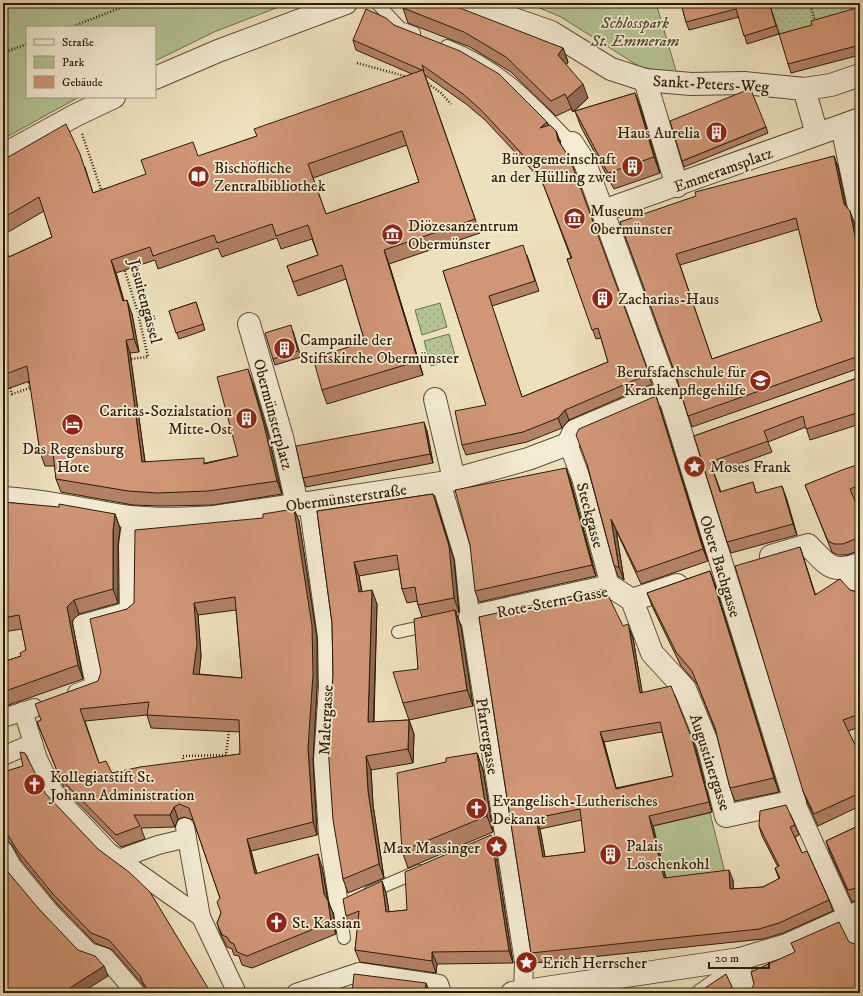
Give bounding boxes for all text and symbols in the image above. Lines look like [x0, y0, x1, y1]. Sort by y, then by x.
park label: Schlosspark St. Emmeram [590, 13, 679, 51]
legend [26, 26, 156, 98]
text: Straße [62, 35, 94, 50]
text: Park [62, 55, 84, 70]
street label: Sankt-Peters-Weg [652, 71, 770, 97]
text: Gebäude [62, 75, 103, 90]
building icon: Haus Aurelia [703, 119, 729, 145]
place label: Haus Aurelia [617, 123, 700, 143]
street label: Emmeramsplatz [671, 143, 776, 197]
place label: Bürogemeinschaft an der Hülling zwei [491, 149, 616, 187]
building icon: Bürogemeinschaft an der Hülling zwei [619, 154, 645, 180]
place label: Bischöfliche Zentralbibliothek [214, 158, 326, 196]
library icon: Bischöfliche Zentralbibliothek [186, 163, 212, 189]
place label: Museum Obermünster [590, 201, 673, 239]
museum icon: Museum Obermünster [562, 206, 588, 232]
place label: Diözesanzentrum Obermünster [408, 216, 519, 254]
museum icon: Diözesanzentrum Obermünster [380, 221, 406, 247]
street label: Jesuitengässel [124, 255, 166, 346]
building icon: Zacharias-Haus [589, 285, 615, 311]
place label: Zacharias-Haus [618, 289, 719, 309]
place label: Campanile der Stiftskirche Obermünster [300, 330, 459, 368]
building icon: Campanile der Stiftskirche Obermünster [271, 335, 297, 361]
street label: Obermünsterplatz [249, 357, 297, 472]
place label: Berufsfachschule für Krankenpflegehilfe [616, 362, 746, 400]
school or university icon: Berufsfachschule für Krankenpflegehilfe [748, 367, 774, 393]
place label: Caritas-Sozialstation Mitte-Ost [99, 401, 233, 439]
building icon: Caritas-Sozialstation Mitte-Ost [234, 406, 260, 432]
hotel icon: Das Regensburg Hote [60, 412, 86, 438]
place label: Das Regensburg Hote [22, 439, 124, 477]
place icon: Moses Frank [682, 453, 708, 479]
place label: Moses Frank [710, 457, 791, 477]
street label: Obermünsterstraße [284, 480, 408, 516]
street label: Steckgasse [572, 480, 608, 550]
street label: Obere Bachgasse [695, 513, 745, 620]
street label: Rote-Stern-Gasse [495, 581, 610, 623]
street label: Malergasse [314, 684, 338, 756]
street label: Pfarrergasse [471, 696, 503, 776]
street label: Augustinergasse [685, 711, 735, 814]
place label: Kollegiatstift St. Johann Administration [48, 767, 195, 805]
church icon: Kollegiatstift St. Johann Administration [21, 772, 47, 798]
place label: Evangelisch-Lutherisches Dekanat [492, 791, 658, 829]
church icon: Evangelisch-Lutherisches Dekanat [464, 796, 490, 822]
place icon: Max Massinger [483, 834, 509, 860]
place label: Palais Löschenkohl [626, 836, 710, 874]
place label: Max Massinger [382, 838, 480, 858]
building icon: Palais Löschenkohl [598, 841, 624, 867]
church icon: St. Kassian [263, 909, 289, 935]
place label: St. Kassian [292, 913, 361, 933]
scale bar [709, 944, 769, 970]
place icon: Erich Herrscher [514, 949, 540, 975]
text: 20 m [715, 951, 739, 966]
place label: Erich Herrscher [542, 953, 647, 973]

